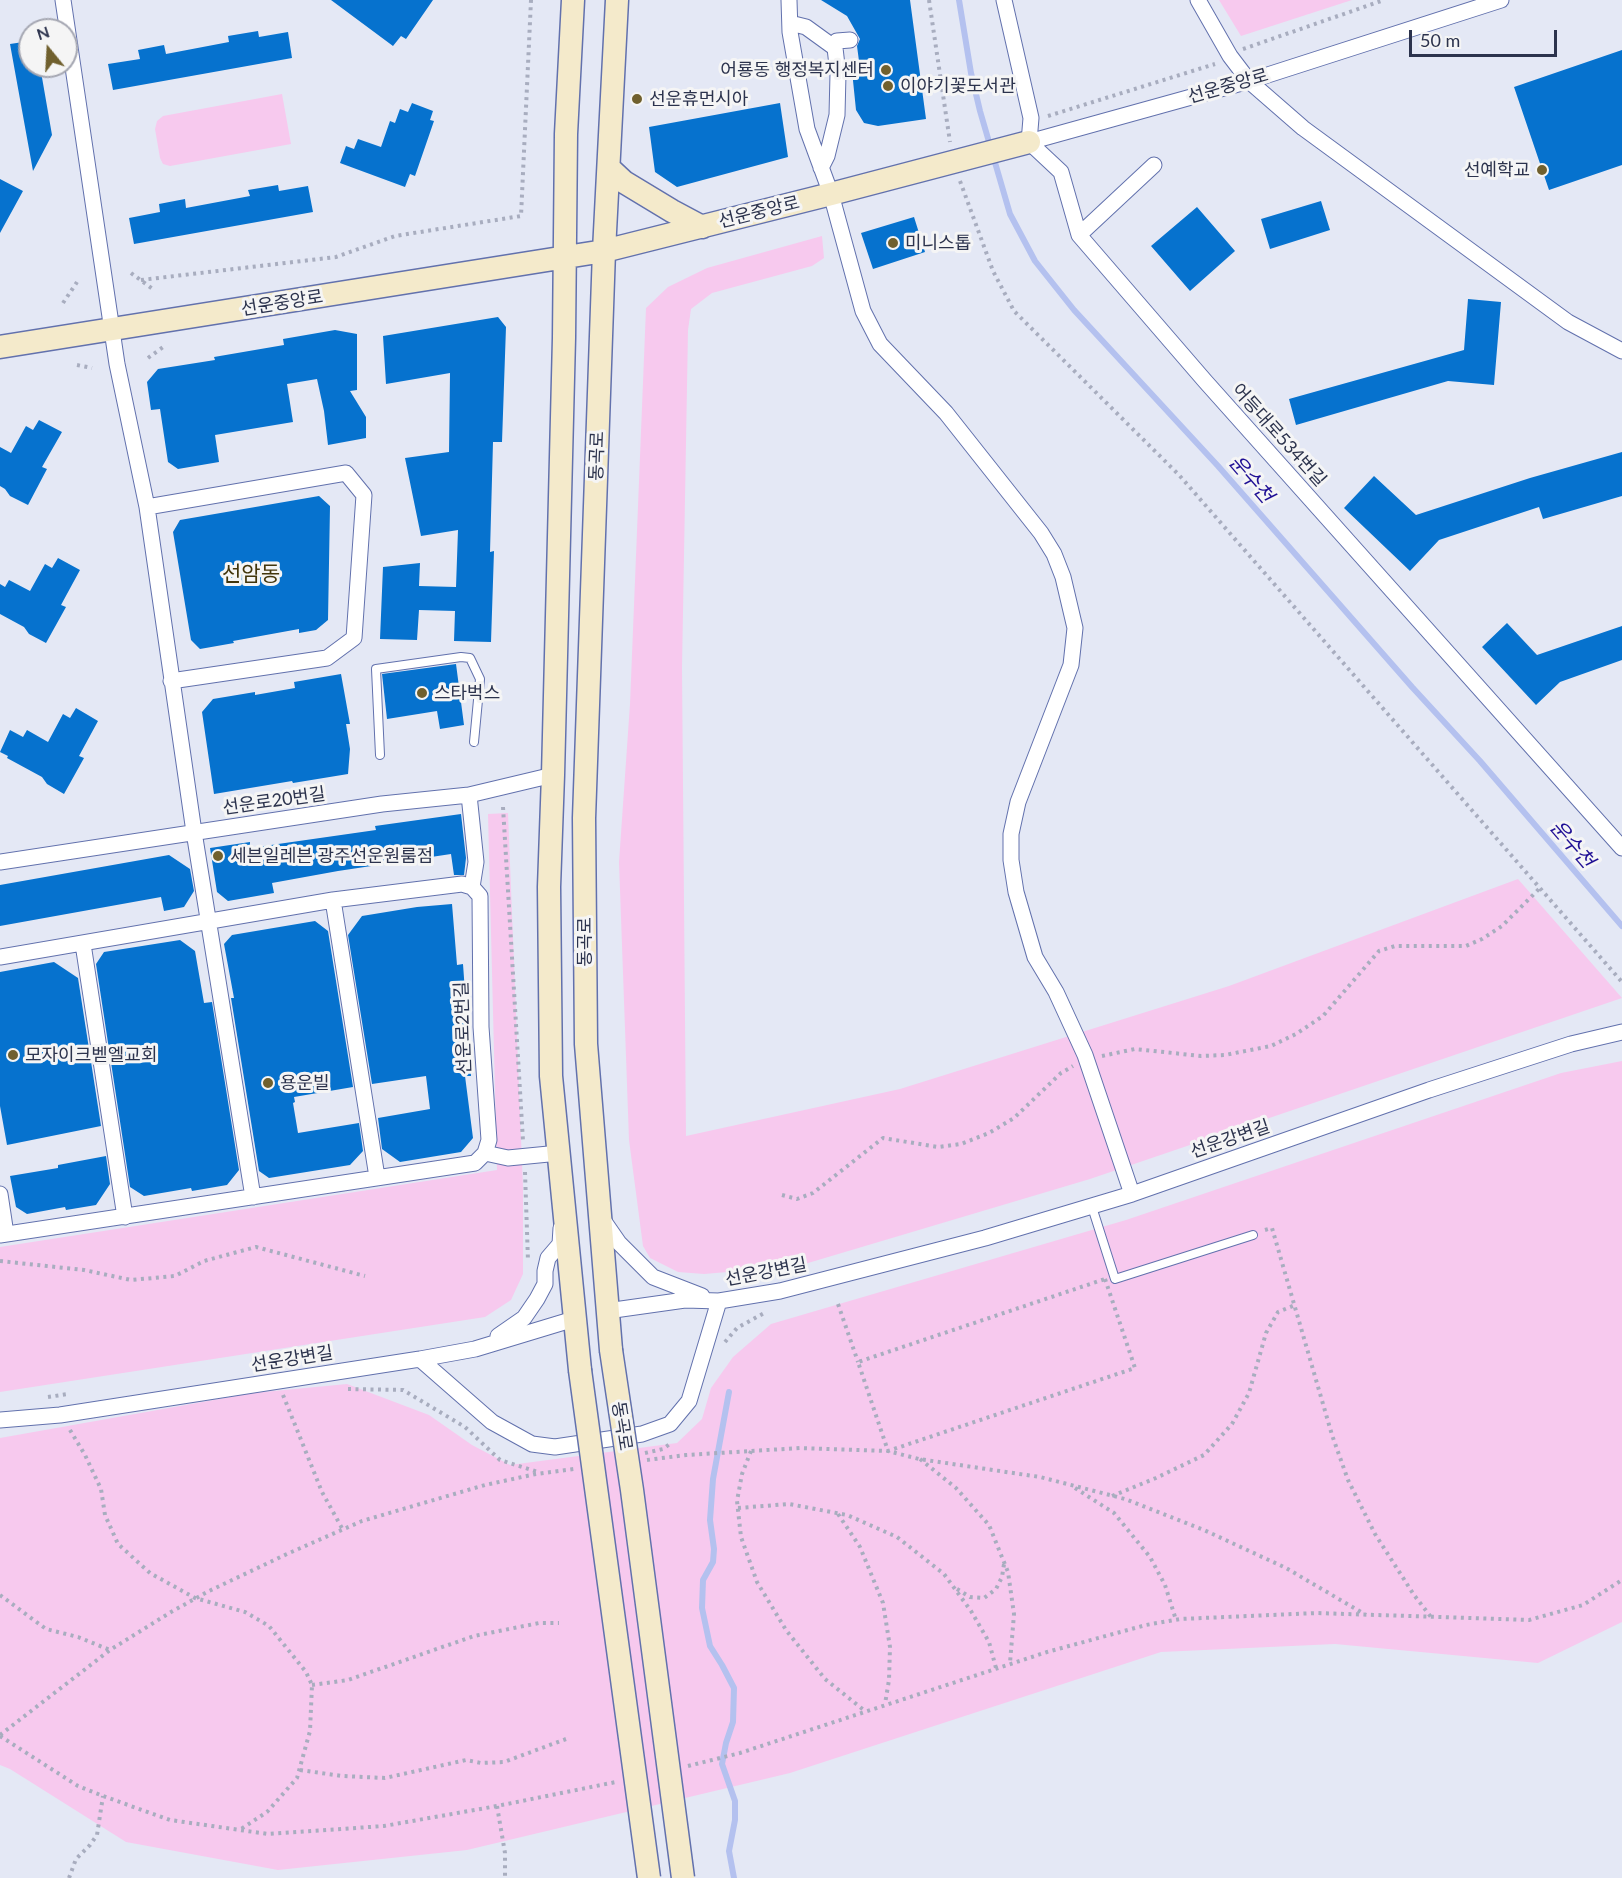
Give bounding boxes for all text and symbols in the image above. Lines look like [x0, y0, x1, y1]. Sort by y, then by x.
north arrow [18, 18, 78, 78]
scale bar [1412, 18, 1560, 56]
text: N [34, 21, 52, 43]
text: 50 m [1420, 29, 1460, 51]
place label: 어룡동 행정복지센터 [720, 59, 874, 81]
marker: 어룡동 행정복지센터 [879, 63, 893, 77]
street label: 선운중앙로 [1185, 64, 1271, 108]
place label: 이야기꽃도서관 [900, 75, 1016, 97]
marker: 이야기꽃도서관 [881, 79, 895, 93]
place label: 선운휴먼시아 [649, 88, 748, 110]
marker: 선운휴먼시아 [630, 92, 644, 106]
place label: 선예학교 [1464, 159, 1530, 181]
marker: 선예학교 [1535, 163, 1549, 177]
street label: 선운중앙로 [716, 192, 802, 232]
place label: 미니스톱 [905, 232, 971, 254]
marker: 미니스톱 [886, 236, 900, 250]
street label: 선운중앙로 [239, 286, 325, 320]
street label: 어등대로534번길 [1227, 379, 1331, 491]
street label: 동곡로 [585, 431, 609, 481]
water label: 운수천 [1224, 450, 1278, 508]
district label: 선암동 [222, 561, 280, 587]
place label: 스타벅스 [434, 682, 500, 704]
marker: 스타벅스 [415, 686, 429, 700]
street label: 선운로20번길 [221, 783, 327, 819]
water label: 운수천 [1545, 815, 1599, 873]
place label: 세븐일레븐 광주선운원룸점 [230, 845, 433, 867]
marker: 세븐일레븐 광주선운원룸점 [211, 849, 225, 863]
street label: 동곡로 [574, 917, 596, 967]
street label: 선운로2번길 [451, 981, 475, 1075]
place label: 모자이크벧엘교회 [25, 1044, 157, 1066]
marker: 모자이크벧엘교회 [6, 1048, 20, 1062]
place label: 용운빌 [280, 1072, 330, 1094]
marker: 용운빌 [261, 1076, 275, 1090]
street label: 선운강변길 [1187, 1115, 1273, 1163]
street label: 선운강변길 [723, 1253, 809, 1291]
street label: 선운강변길 [249, 1342, 335, 1376]
street label: 동곡로 [607, 1400, 637, 1452]

